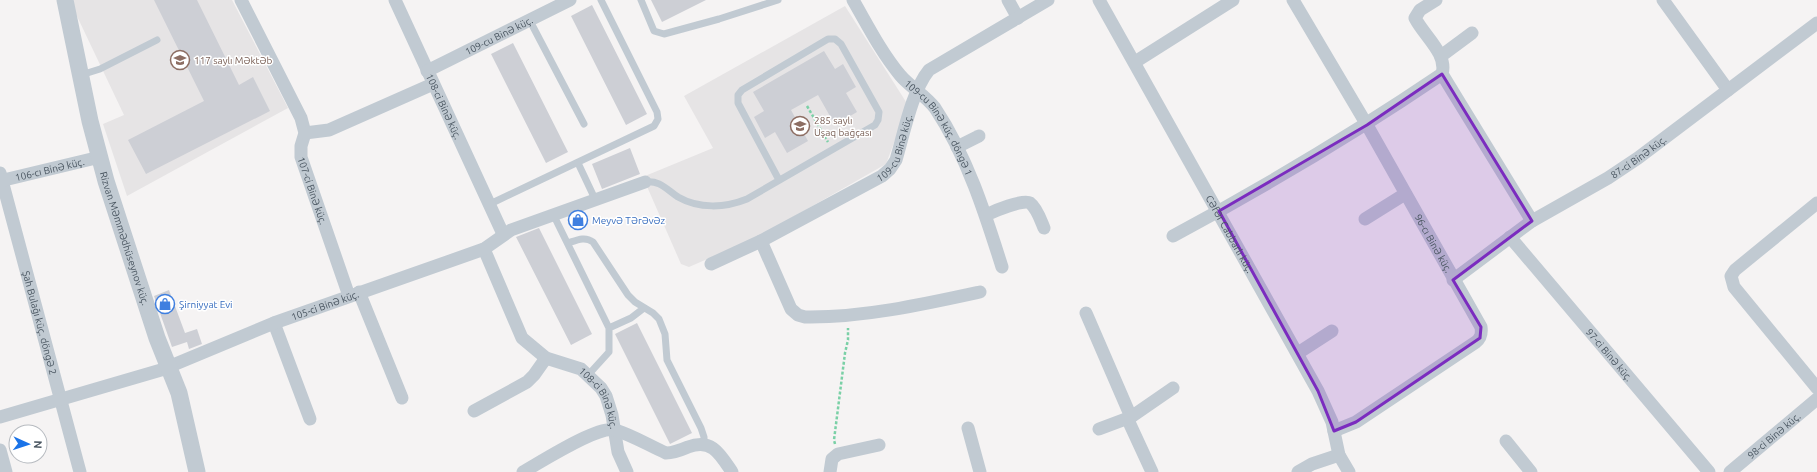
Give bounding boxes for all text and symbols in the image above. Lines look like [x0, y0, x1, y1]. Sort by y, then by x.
street label: 109-cu Binə küç. [463, 14, 535, 57]
school or university icon: 117 saylı Məktəb [169, 49, 191, 71]
place label: 117 saylı Məktəb [194, 55, 272, 66]
street label: 108-ci Binə küç. [424, 72, 463, 141]
street label: 109-cu Binə küç. döngə 1 [902, 78, 975, 177]
street label: 109-cu Binə küç. [875, 113, 914, 184]
school or university icon: 285 saylı Uşaq bağçası [789, 115, 811, 137]
place label: 285 saylı Uşaq bağçası [814, 115, 872, 138]
street label: 87-ci Binə küç. [1609, 134, 1669, 181]
street label: 107-ci Binə küç. [295, 155, 329, 226]
street label: 106-cı Binə küç. [14, 156, 86, 183]
street label: Rizvan Məmmədhüseynov küç. [98, 170, 151, 307]
street label: Cəfər Cabbarlı küç. [1203, 193, 1256, 275]
shop icon: Meyvə Tərəvəz [567, 209, 589, 231]
street label: 96-cı Binə küç. [1412, 212, 1454, 275]
place label: Meyvə Tərəvəz [592, 215, 666, 226]
street label: Şah Bulağı küç. döngə 2 [20, 270, 59, 376]
street label: 105-ci Binə küç. [290, 289, 360, 323]
shop icon: Şirniyyat Evi [154, 293, 176, 315]
place label: Şirniyyat Evi [179, 299, 233, 310]
street label: 97-ci Binə küç. [1584, 326, 1634, 383]
street label: 108-ci Binə küç. [577, 365, 619, 430]
street label: 98-ci Binə küç. [1745, 411, 1803, 461]
north arrow [8, 424, 48, 464]
text: N [32, 440, 44, 449]

